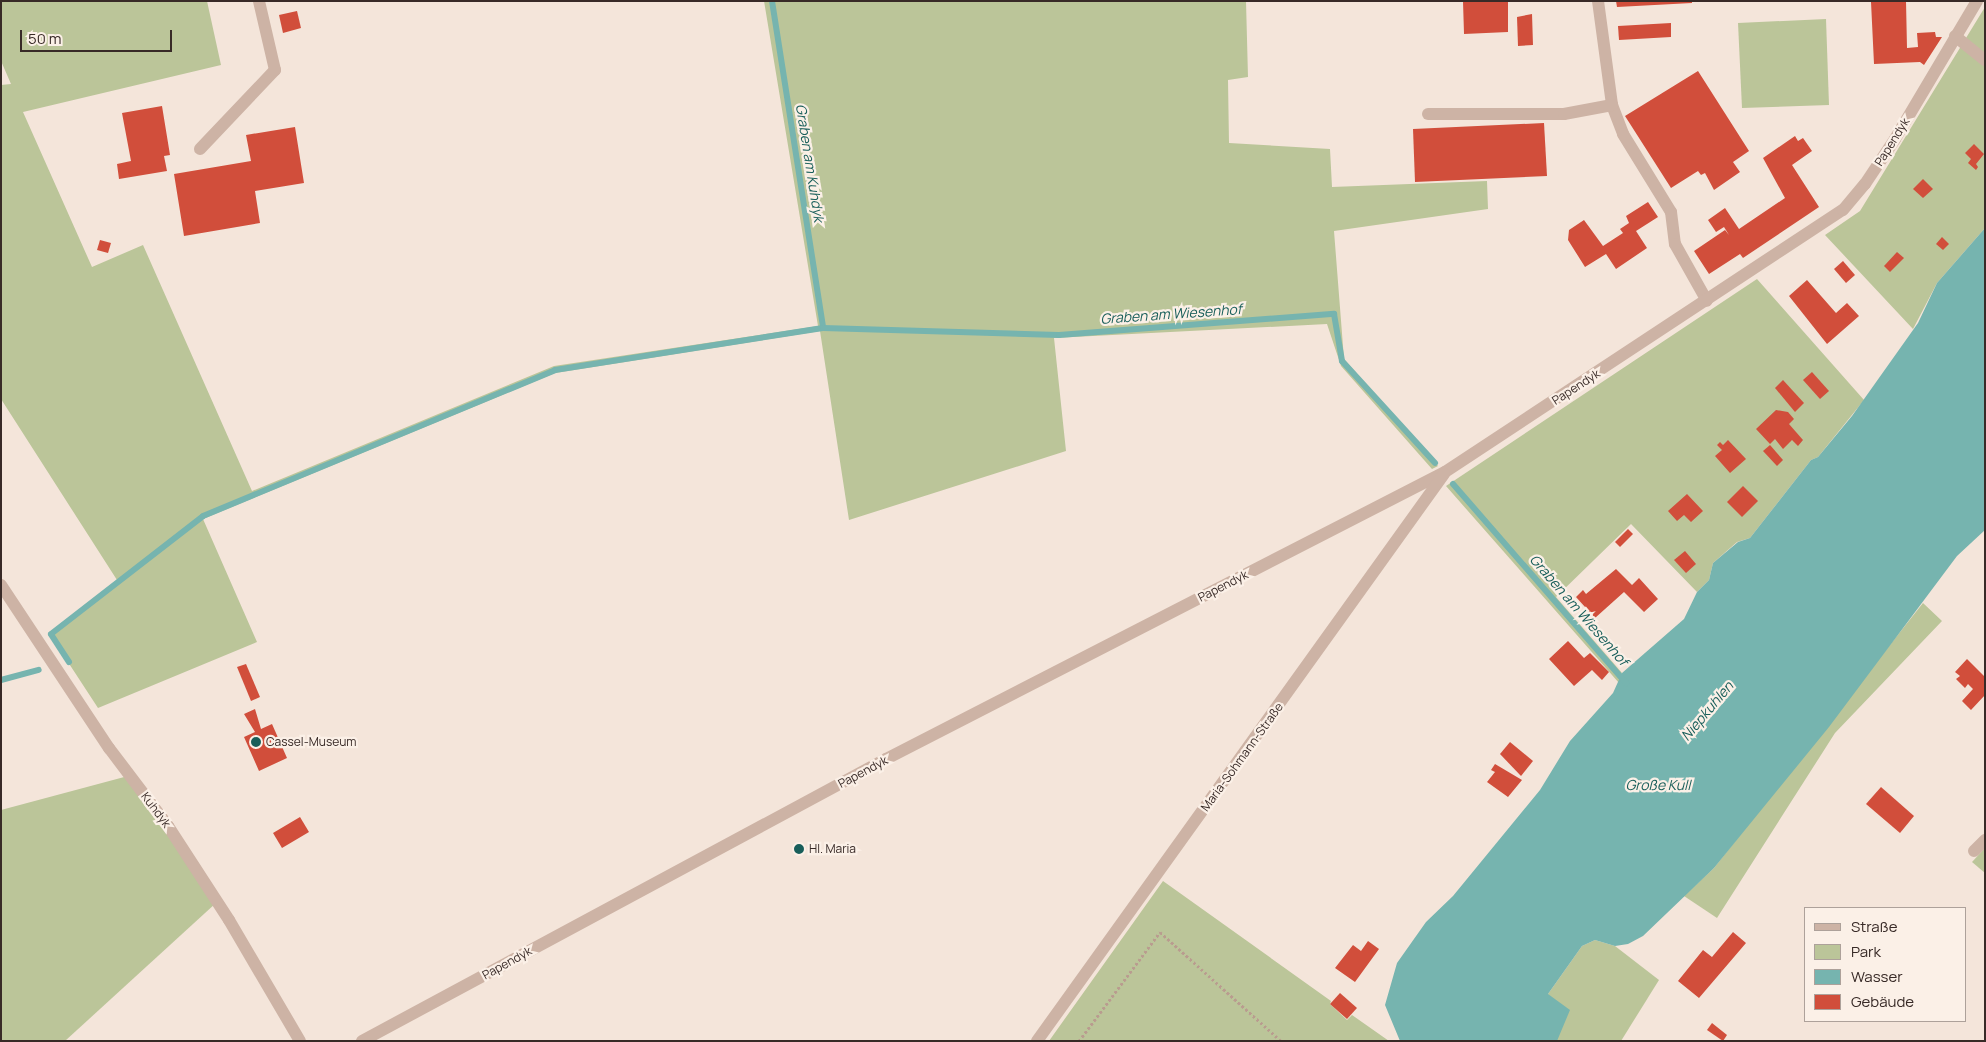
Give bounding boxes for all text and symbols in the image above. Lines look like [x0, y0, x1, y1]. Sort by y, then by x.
scale bar [22, 20, 175, 52]
text: 50 m [28, 28, 62, 49]
water label: Graben am Kuhdyk [792, 103, 828, 223]
street label: Papendyk [1872, 115, 1912, 169]
water label: Graben am Wiesenhof [1100, 301, 1242, 327]
street label: Papendyk [1549, 366, 1603, 408]
water label: Graben am Wiesenhof [1526, 551, 1632, 669]
street label: Papendyk [1196, 567, 1250, 605]
water label: Niepkuhlen [1677, 678, 1737, 744]
street label: Maria-Sohmann-Straße [1198, 700, 1286, 814]
place label: Cassel-Museum [266, 735, 357, 749]
marker: Cassel-Museum [250, 736, 262, 748]
street label: Papendyk [836, 753, 890, 791]
water label: Große Kull [1625, 777, 1691, 793]
street label: Kuhdyk [138, 790, 174, 830]
place label: Hl. Maria [809, 842, 856, 856]
marker: Hl. Maria [793, 843, 805, 855]
legend [1804, 907, 1966, 1022]
text: Straße [1851, 916, 1897, 937]
text: Park [1851, 941, 1881, 962]
street label: Papendyk [480, 944, 534, 982]
text: Wasser [1851, 966, 1903, 987]
text: Gebäude [1851, 991, 1914, 1012]

